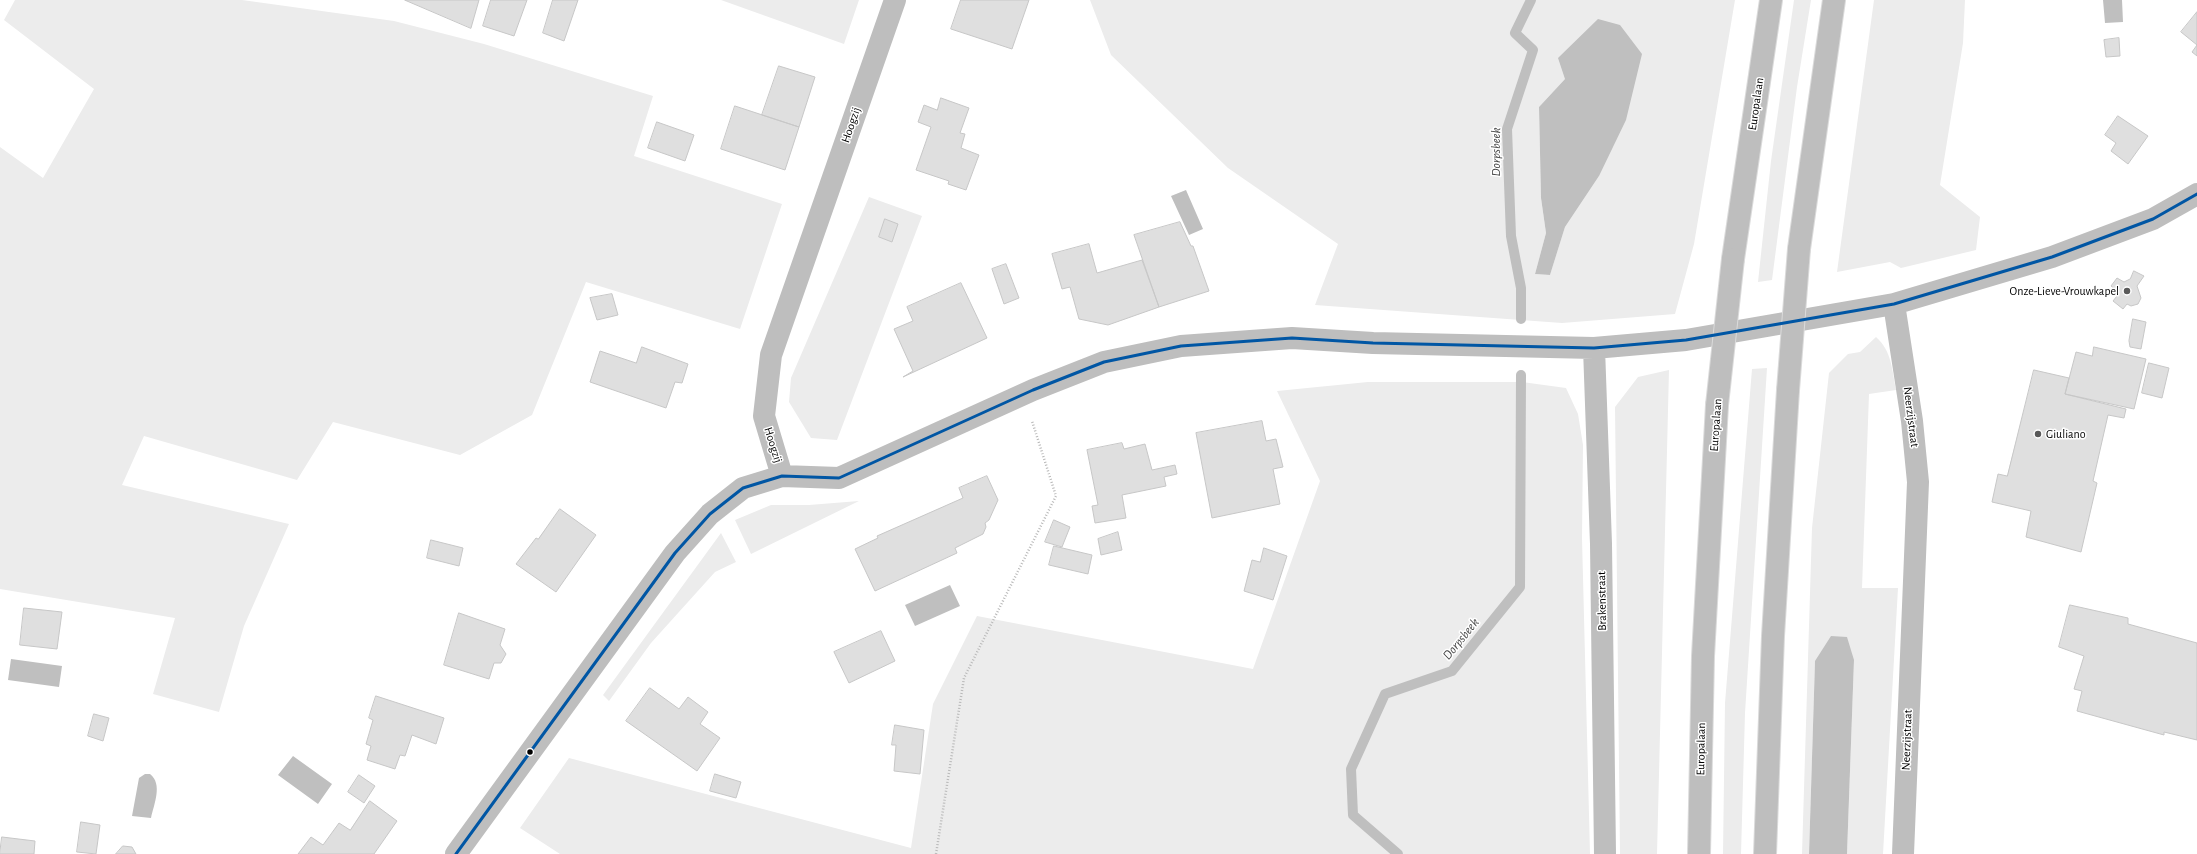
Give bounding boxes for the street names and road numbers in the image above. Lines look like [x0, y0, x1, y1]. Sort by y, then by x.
street label: Europalaan [1745, 77, 1767, 131]
street label: Hoogzij [838, 105, 864, 145]
street label: Neerzijstraat [1900, 386, 1922, 448]
street label: Europalaan [1707, 398, 1725, 452]
street label: Hoogzij [761, 425, 785, 465]
street label: Brakenstraat [1594, 571, 1610, 631]
street label: Neerzijstraat [1899, 709, 1915, 771]
street label: Europalaan [1693, 722, 1709, 776]

